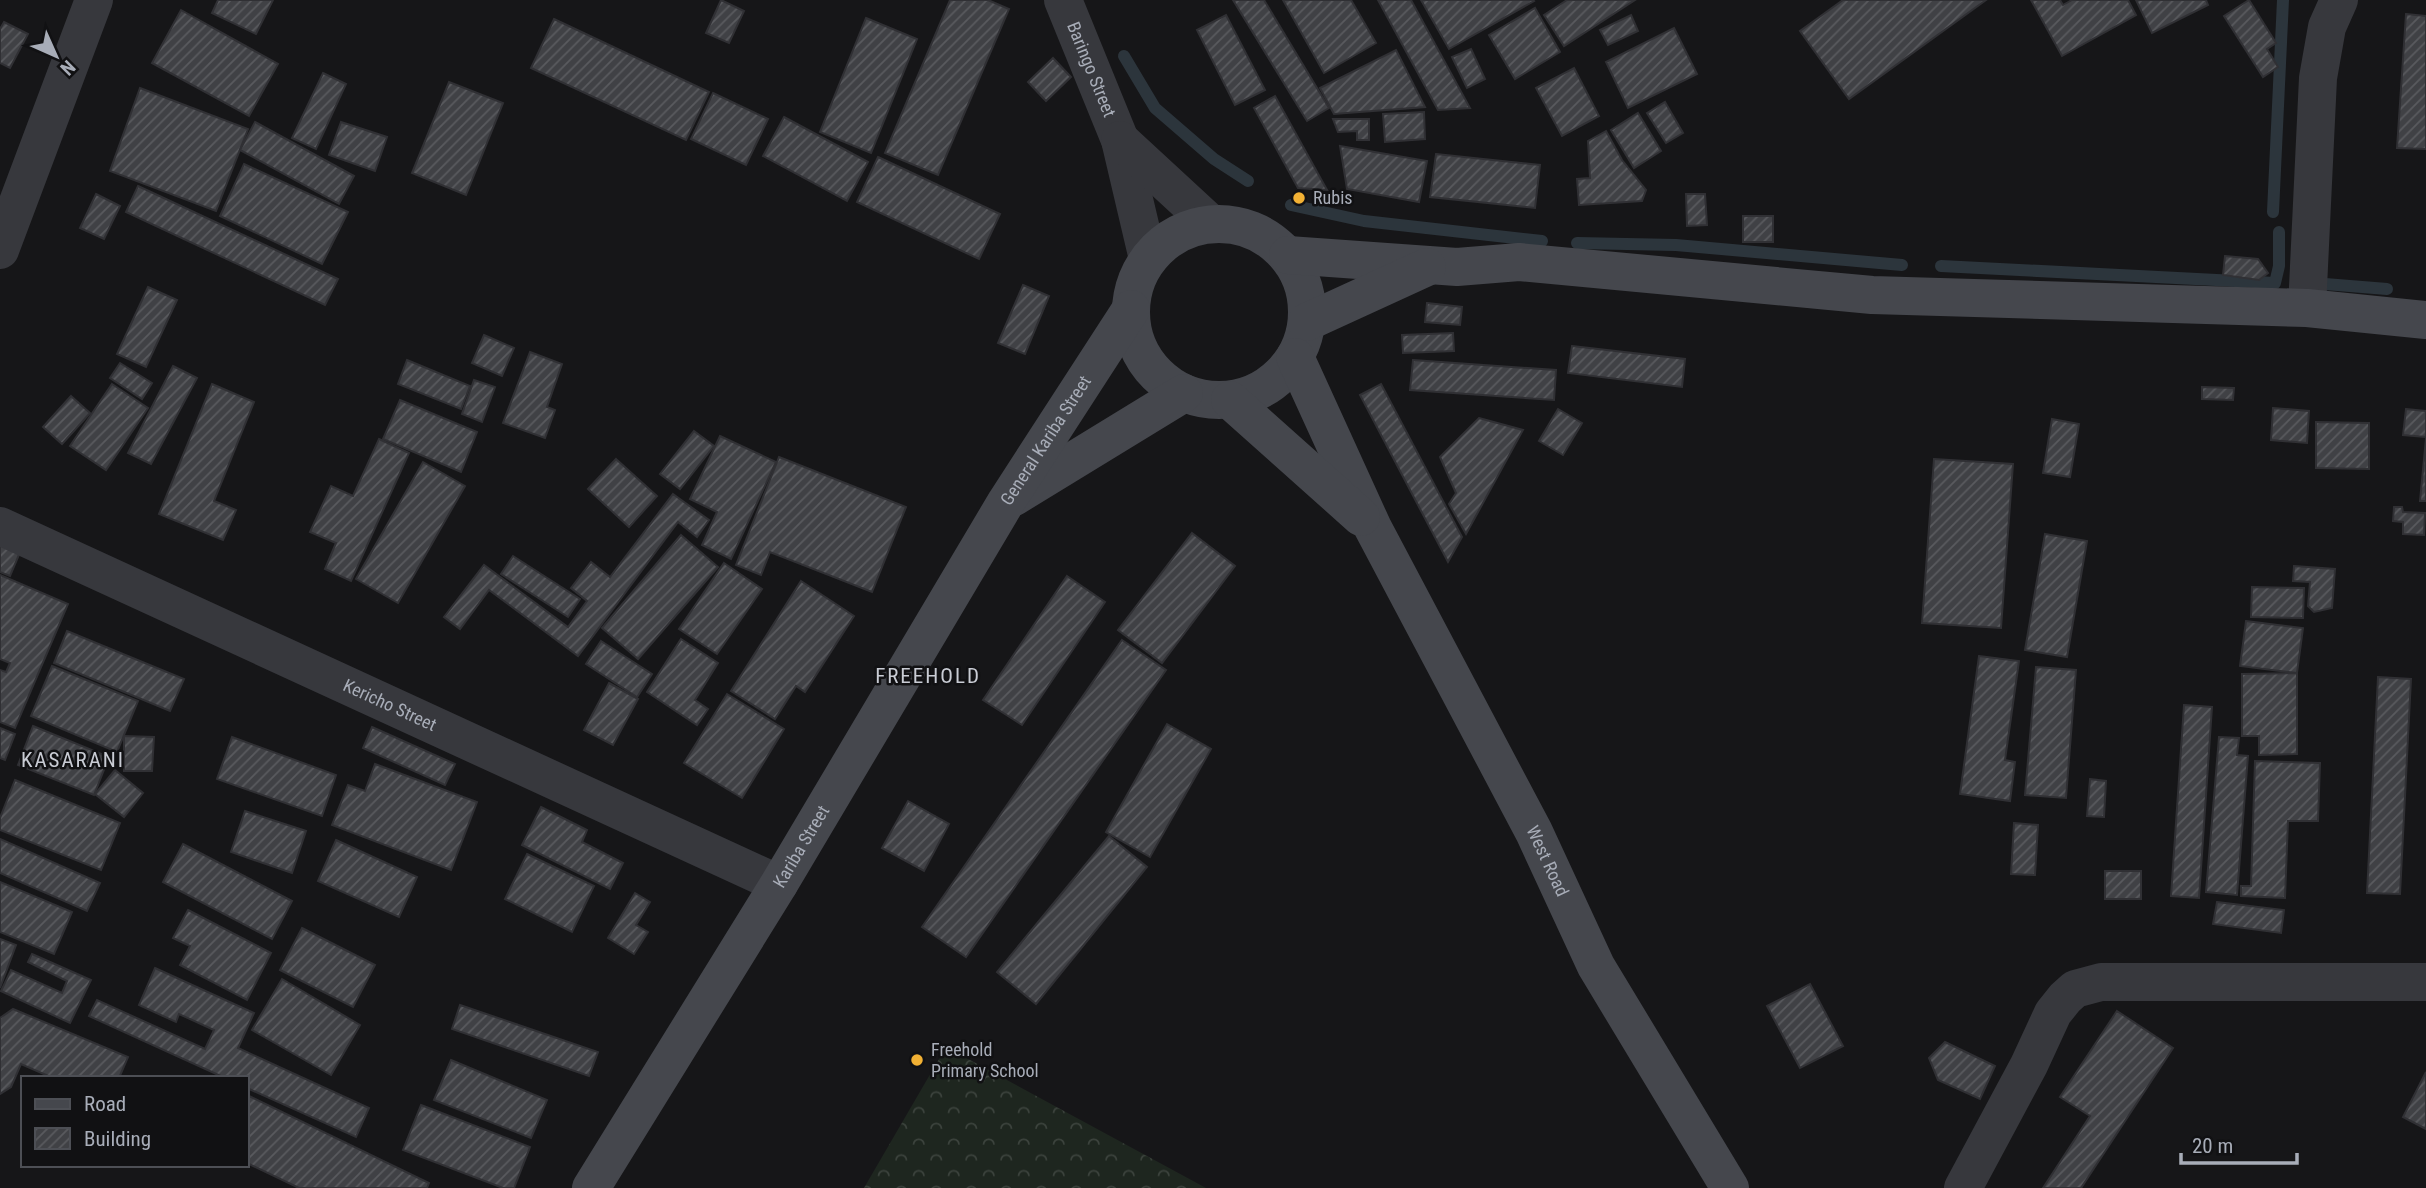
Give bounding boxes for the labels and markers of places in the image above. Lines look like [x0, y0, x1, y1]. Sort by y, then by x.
place label: Rubis [1313, 187, 1352, 208]
marker: Rubis [1291, 190, 1307, 206]
place label: Freehold Primary School [931, 1039, 1039, 1081]
marker: Freehold Primary School [909, 1052, 925, 1068]

